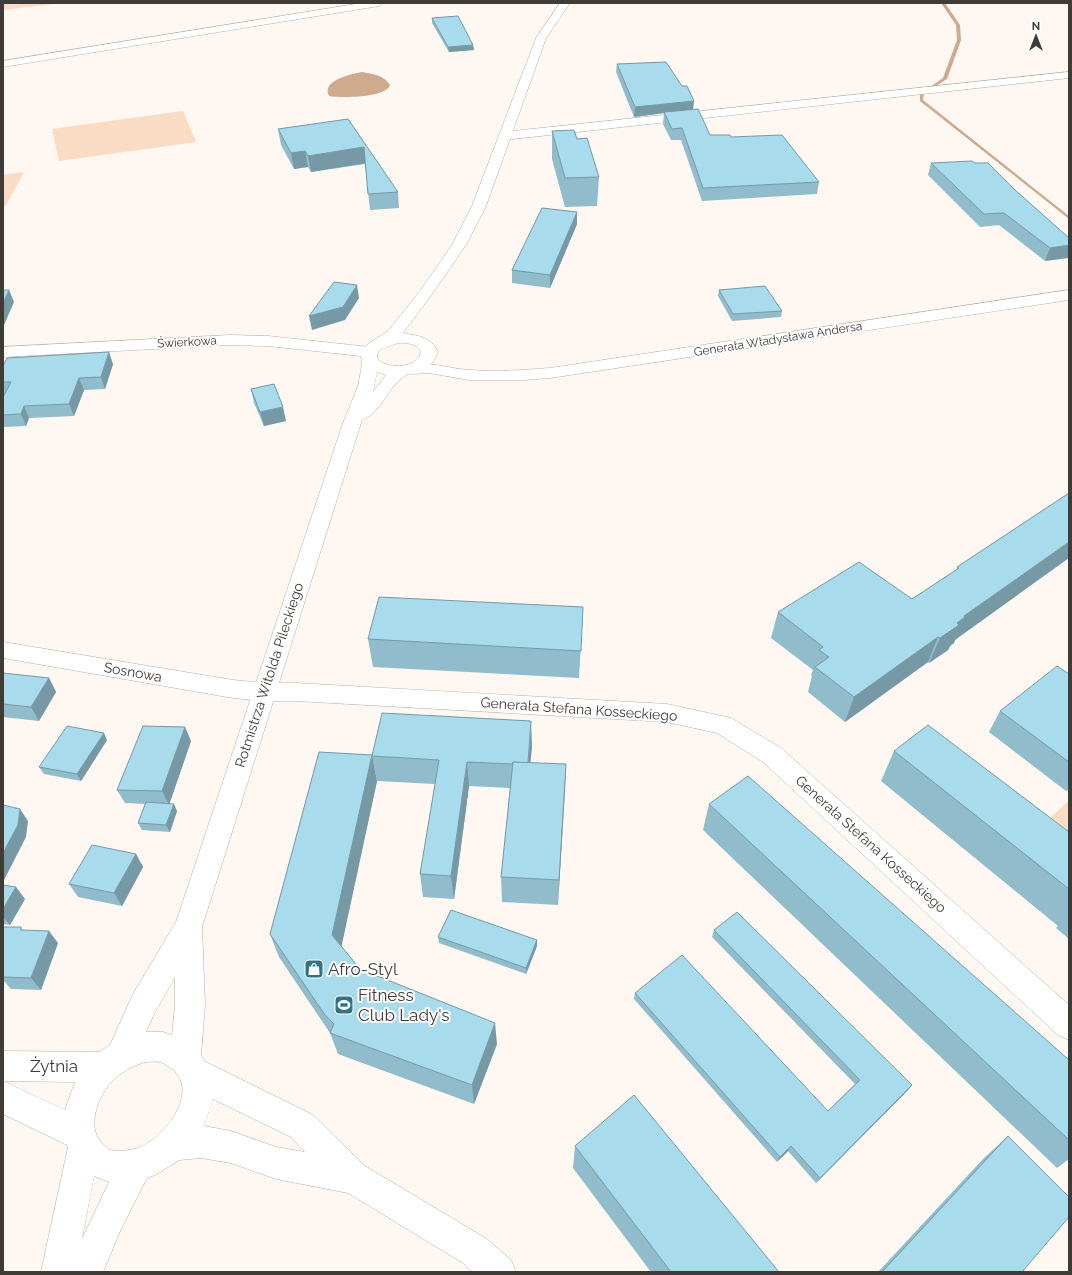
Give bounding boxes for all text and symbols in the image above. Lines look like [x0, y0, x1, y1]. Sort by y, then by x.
north arrow [1016, 16, 1056, 56]
text: N [1032, 20, 1040, 33]
street label: Generała Władysława Andersa [693, 319, 863, 359]
street label: Świerkowa [157, 333, 217, 351]
street label: Rotmistrza Witolda Pileckiego [232, 581, 306, 769]
street label: Sosnowa [103, 659, 163, 685]
street label: Generała Stefana Kosseckiego [480, 694, 678, 724]
street label: Generała Stefana Kosseckiego [792, 772, 950, 916]
shop icon: Afro-Styl [303, 958, 325, 980]
place label: Afro-Styl [328, 959, 398, 979]
place label: Fitness Club Lady's [358, 985, 450, 1025]
sports icon: Fitness Club Lady's [333, 994, 355, 1016]
street label: Żytnia [30, 1056, 78, 1076]

